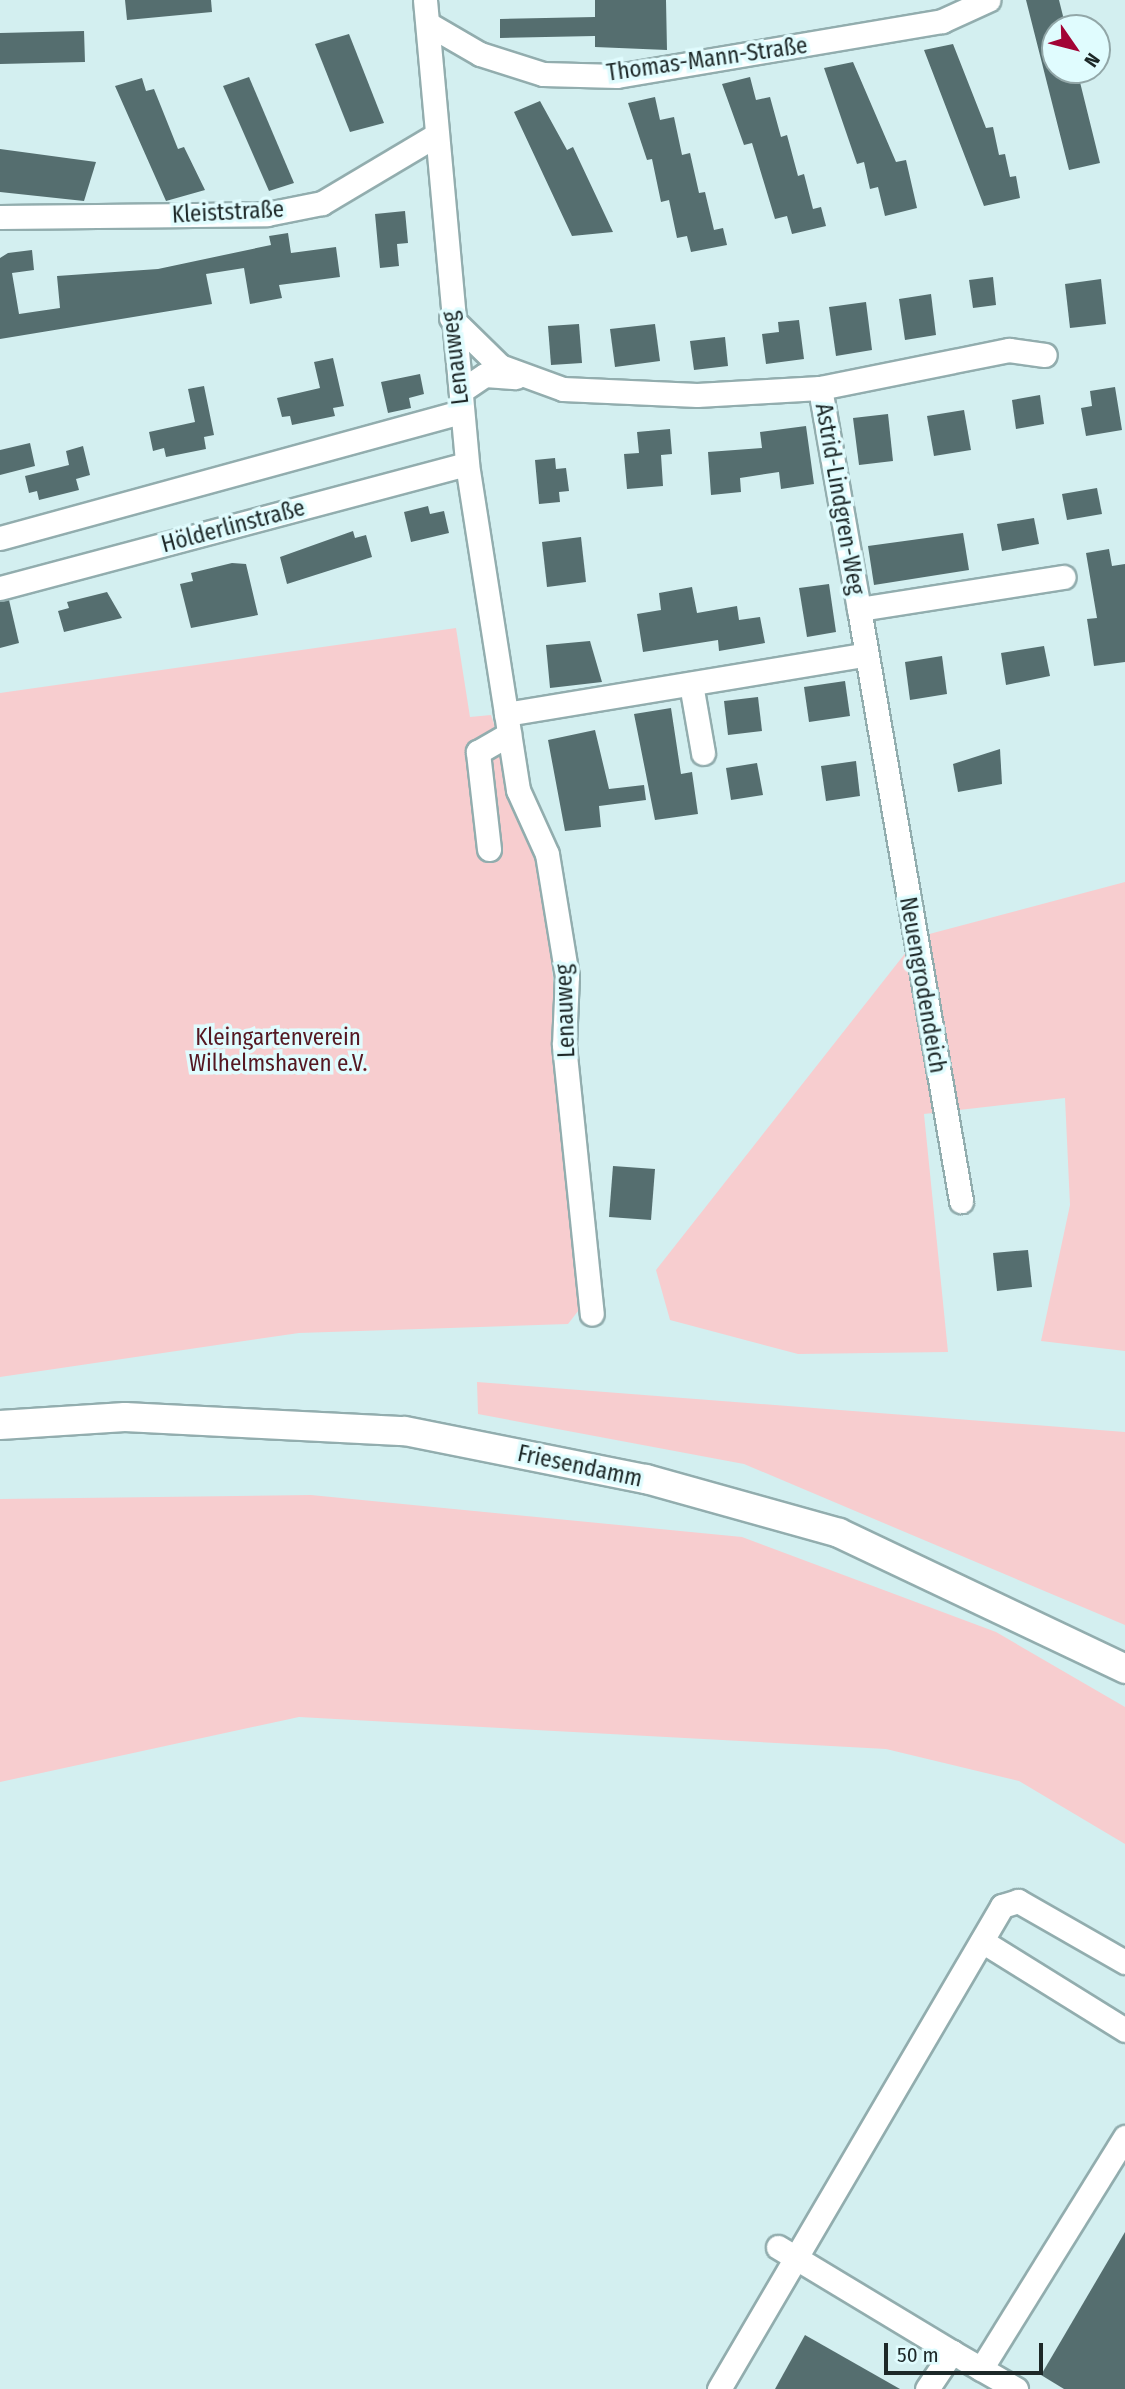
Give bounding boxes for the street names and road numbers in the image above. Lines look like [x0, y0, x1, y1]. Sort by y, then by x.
street label: Thomas-Mann-Straße [605, 31, 809, 87]
street label: Kleiststraße [171, 195, 285, 229]
street label: Lenauweg [436, 310, 474, 406]
street label: Astrid-Lindgren-Weg [810, 401, 870, 597]
street label: Hölderlinstraße [158, 494, 308, 558]
street label: Neuengrodendeich [894, 895, 952, 1075]
street label: Lenauweg [550, 964, 580, 1058]
street label: Friesendamm [515, 1439, 645, 1493]

